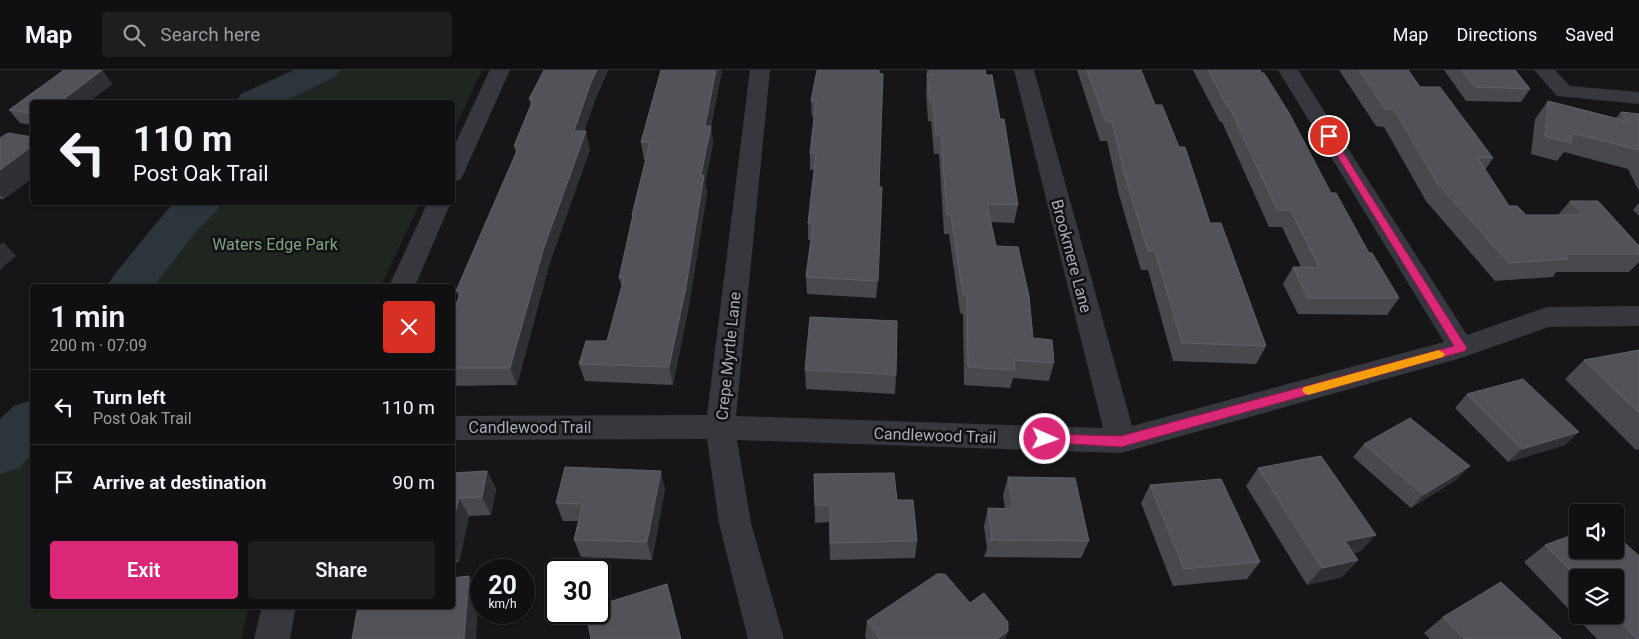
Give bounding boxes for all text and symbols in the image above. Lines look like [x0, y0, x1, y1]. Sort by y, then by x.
search box [102, 12, 452, 57]
text: Map [25, 21, 72, 49]
icon: search [120, 21, 148, 49]
text: Search here [160, 23, 260, 46]
text: Map [1393, 24, 1428, 45]
text: Directions [1456, 24, 1537, 45]
text: Saved [1565, 24, 1614, 45]
pin [1308, 115, 1350, 157]
text: 110 m [133, 119, 232, 160]
icon: left [50, 120, 115, 185]
icon: arrive [1315, 122, 1343, 150]
text: Post Oak Trail [133, 161, 269, 186]
street label: Brookmere Lane [1047, 197, 1096, 315]
park label: Waters Edge Park [212, 235, 339, 254]
street label: Crepe Myrtle Lane [712, 291, 745, 421]
text: 1 min [50, 299, 125, 334]
button: close [383, 301, 435, 353]
text: 200 m · 07:09 [50, 336, 147, 355]
text: Turn left [93, 386, 166, 409]
icon: left [50, 393, 78, 421]
text: 110 m [382, 396, 435, 419]
text: Post Oak Trail [93, 409, 192, 428]
position arrow [1018, 412, 1070, 464]
street label: Candlewood Trail [469, 418, 591, 437]
street label: Candlewood Trail [873, 424, 997, 447]
icon: arrive [50, 468, 78, 496]
text: Arrive at destination [93, 471, 266, 494]
text: 90 m [392, 471, 435, 494]
map controls [1569, 504, 1624, 624]
button: sound [1569, 504, 1624, 559]
button: Exit [50, 541, 238, 599]
button: Share [248, 541, 435, 599]
speed limit sign: 30 [545, 559, 610, 624]
button: layers [1569, 569, 1624, 624]
text: 20 [488, 571, 517, 600]
text: km/h [488, 597, 517, 611]

